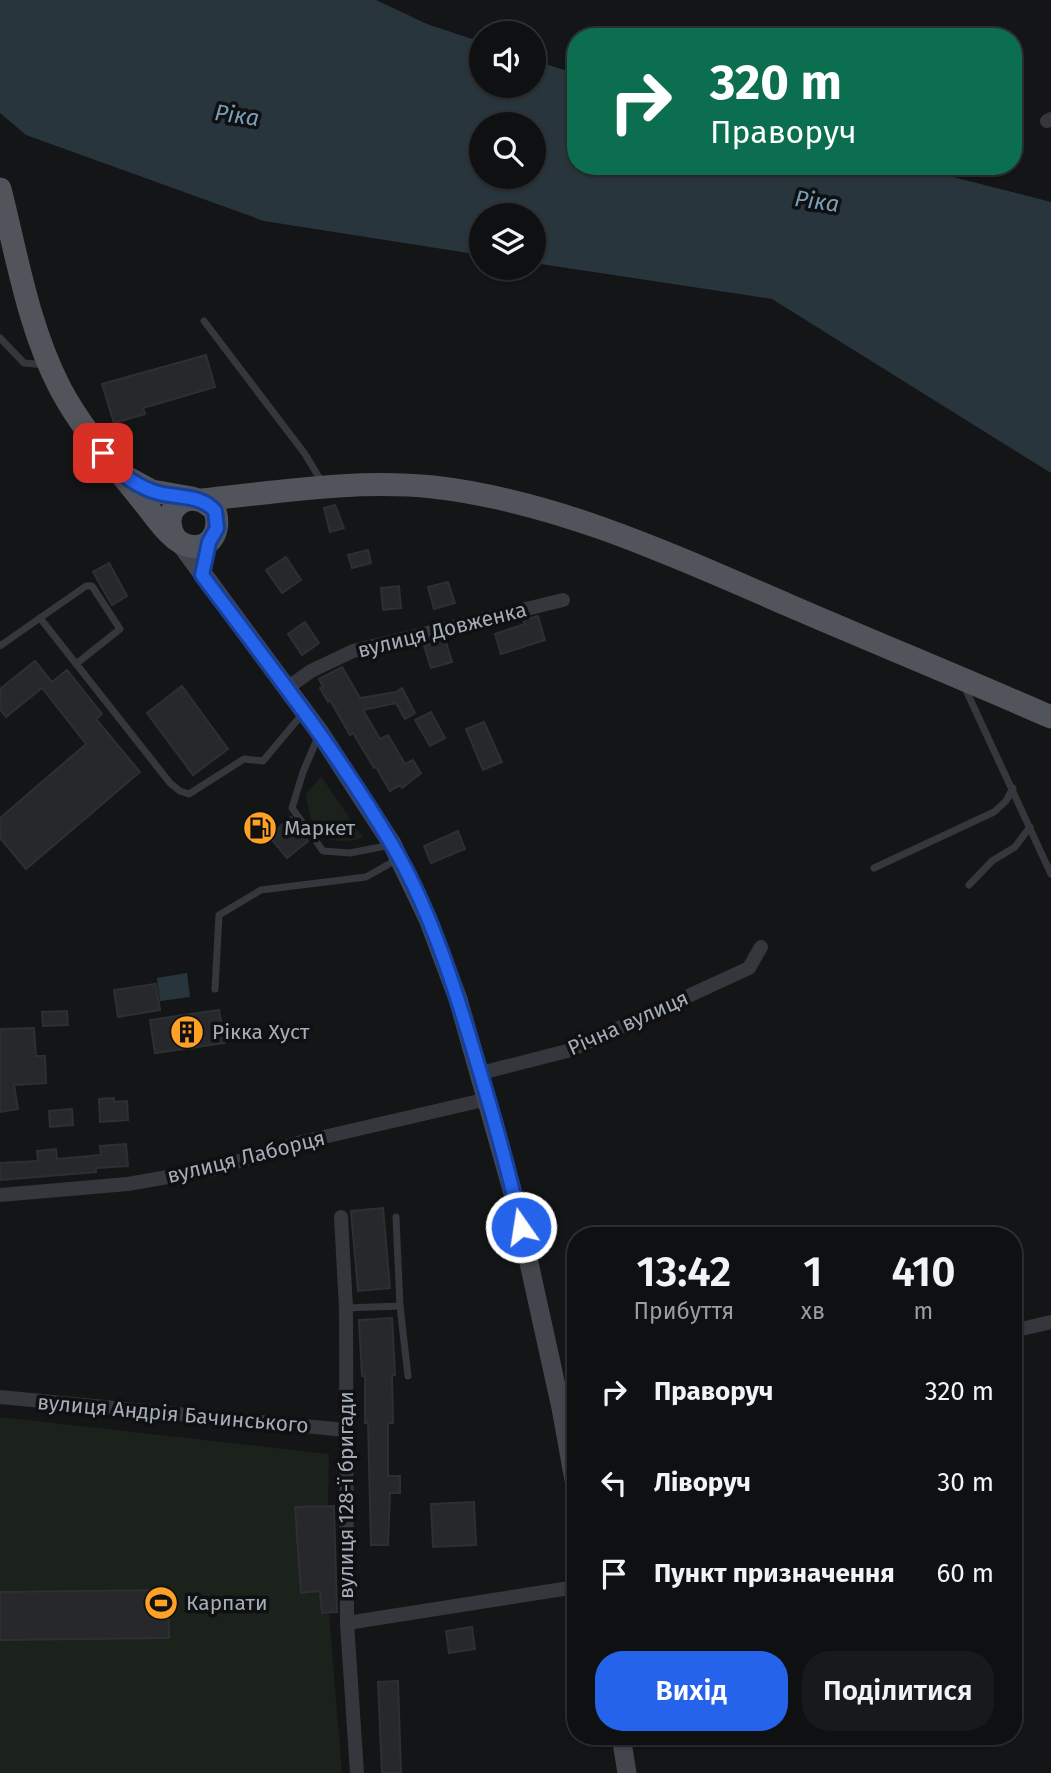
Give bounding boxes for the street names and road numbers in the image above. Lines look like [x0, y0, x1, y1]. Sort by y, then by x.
street label: вулиця Довженка [355, 596, 529, 664]
street label: Річна вулиця [564, 985, 692, 1061]
street label: вулиця Лаборця [164, 1125, 328, 1189]
street label: вулиця Андрія Бачинського [36, 1389, 310, 1439]
street label: вулиця 128-ї бригади [333, 1391, 359, 1599]

